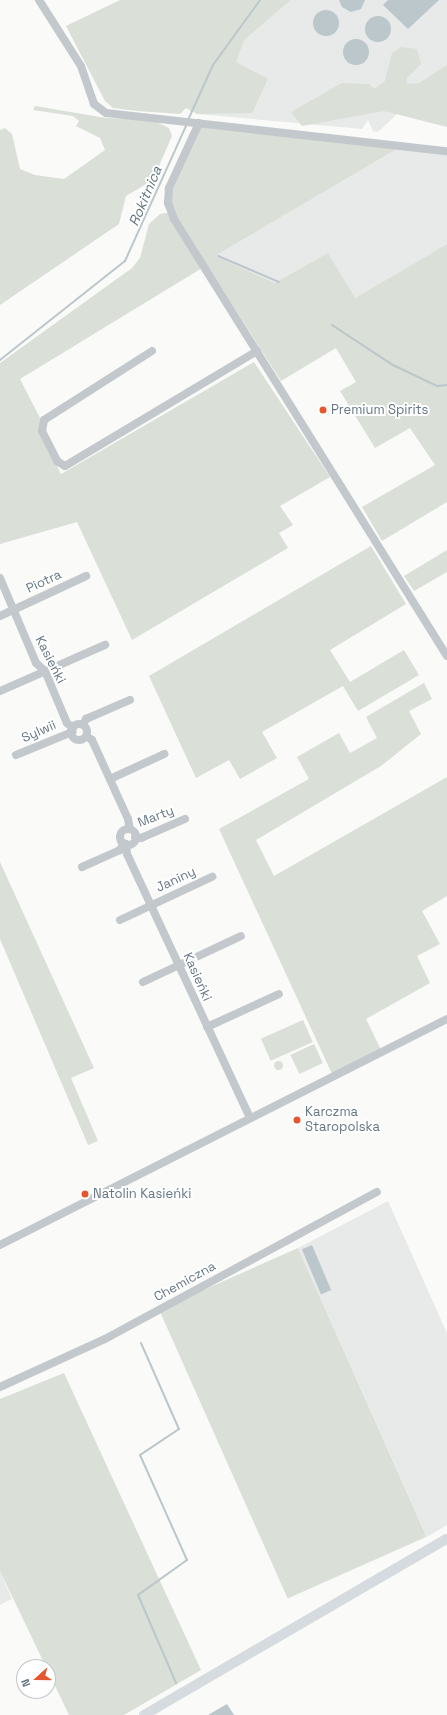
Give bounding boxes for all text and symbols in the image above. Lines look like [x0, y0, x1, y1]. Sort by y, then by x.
water label: Rokitnica [125, 164, 165, 228]
place label: Premium Spirits [331, 402, 428, 418]
marker: Premium Spirits [318, 405, 328, 415]
street label: Piotra [24, 567, 64, 597]
street label: Kasieńki [31, 634, 69, 686]
street label: Sylwii [19, 718, 59, 746]
street label: Marty [136, 803, 176, 831]
street label: Janiny [154, 864, 198, 896]
street label: Kasieńki [179, 950, 215, 1004]
place label: Karczma Staropolska [305, 1105, 380, 1136]
marker: Karczma Staropolska [292, 1115, 302, 1125]
place label: Natolin Kasieńki [93, 1186, 191, 1202]
marker: Natolin Kasieńki [80, 1189, 90, 1199]
street label: Chemiczna [151, 1259, 219, 1305]
north arrow [16, 1659, 56, 1699]
text: N [18, 1677, 34, 1689]

